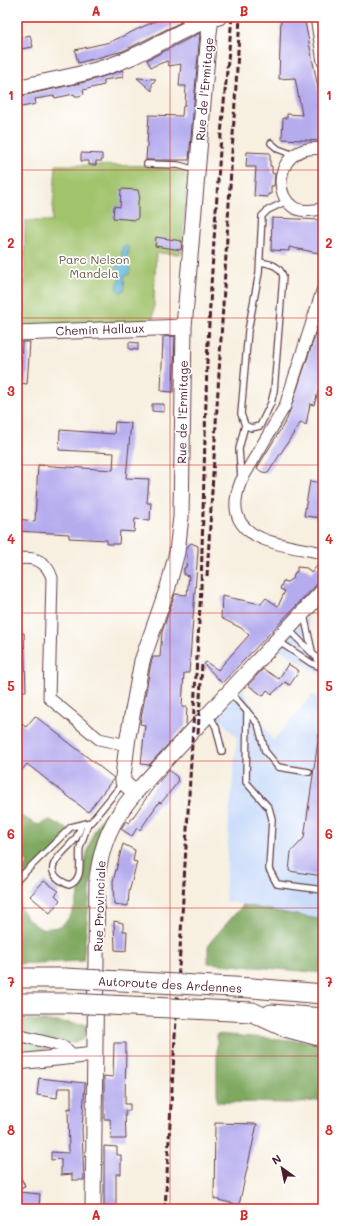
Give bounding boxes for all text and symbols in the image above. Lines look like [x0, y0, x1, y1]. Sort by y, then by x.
text: A [91, 2, 101, 19]
text: B [240, 2, 249, 19]
street label: Rue de l'Ermitage [192, 37, 216, 141]
text: 1 [8, 86, 14, 103]
text: 1 [326, 86, 332, 103]
text: 2 [7, 234, 15, 251]
text: 2 [325, 234, 333, 251]
park label: Parc Nelson Mandela [59, 251, 129, 281]
street label: Chemin Hallaux [55, 319, 145, 339]
street label: Rue de l'Ermitage [173, 360, 191, 464]
text: 3 [7, 382, 15, 399]
text: 3 [325, 382, 333, 399]
text: 4 [7, 530, 15, 547]
text: 4 [325, 530, 333, 547]
text: 5 [7, 677, 15, 694]
text: 5 [325, 677, 333, 694]
text: 6 [7, 825, 15, 842]
text: 6 [325, 825, 333, 842]
street label: Rue Provinciale [89, 860, 109, 952]
street label: Autoroute des Ardennes [98, 972, 243, 996]
text: 7 [7, 973, 15, 990]
text: 7 [325, 973, 333, 990]
text: 8 [7, 1121, 15, 1138]
text: 8 [325, 1121, 333, 1138]
north arrow [262, 1148, 302, 1188]
text: N [269, 1151, 284, 1168]
text: A [91, 1206, 101, 1223]
text: B [240, 1206, 249, 1223]

